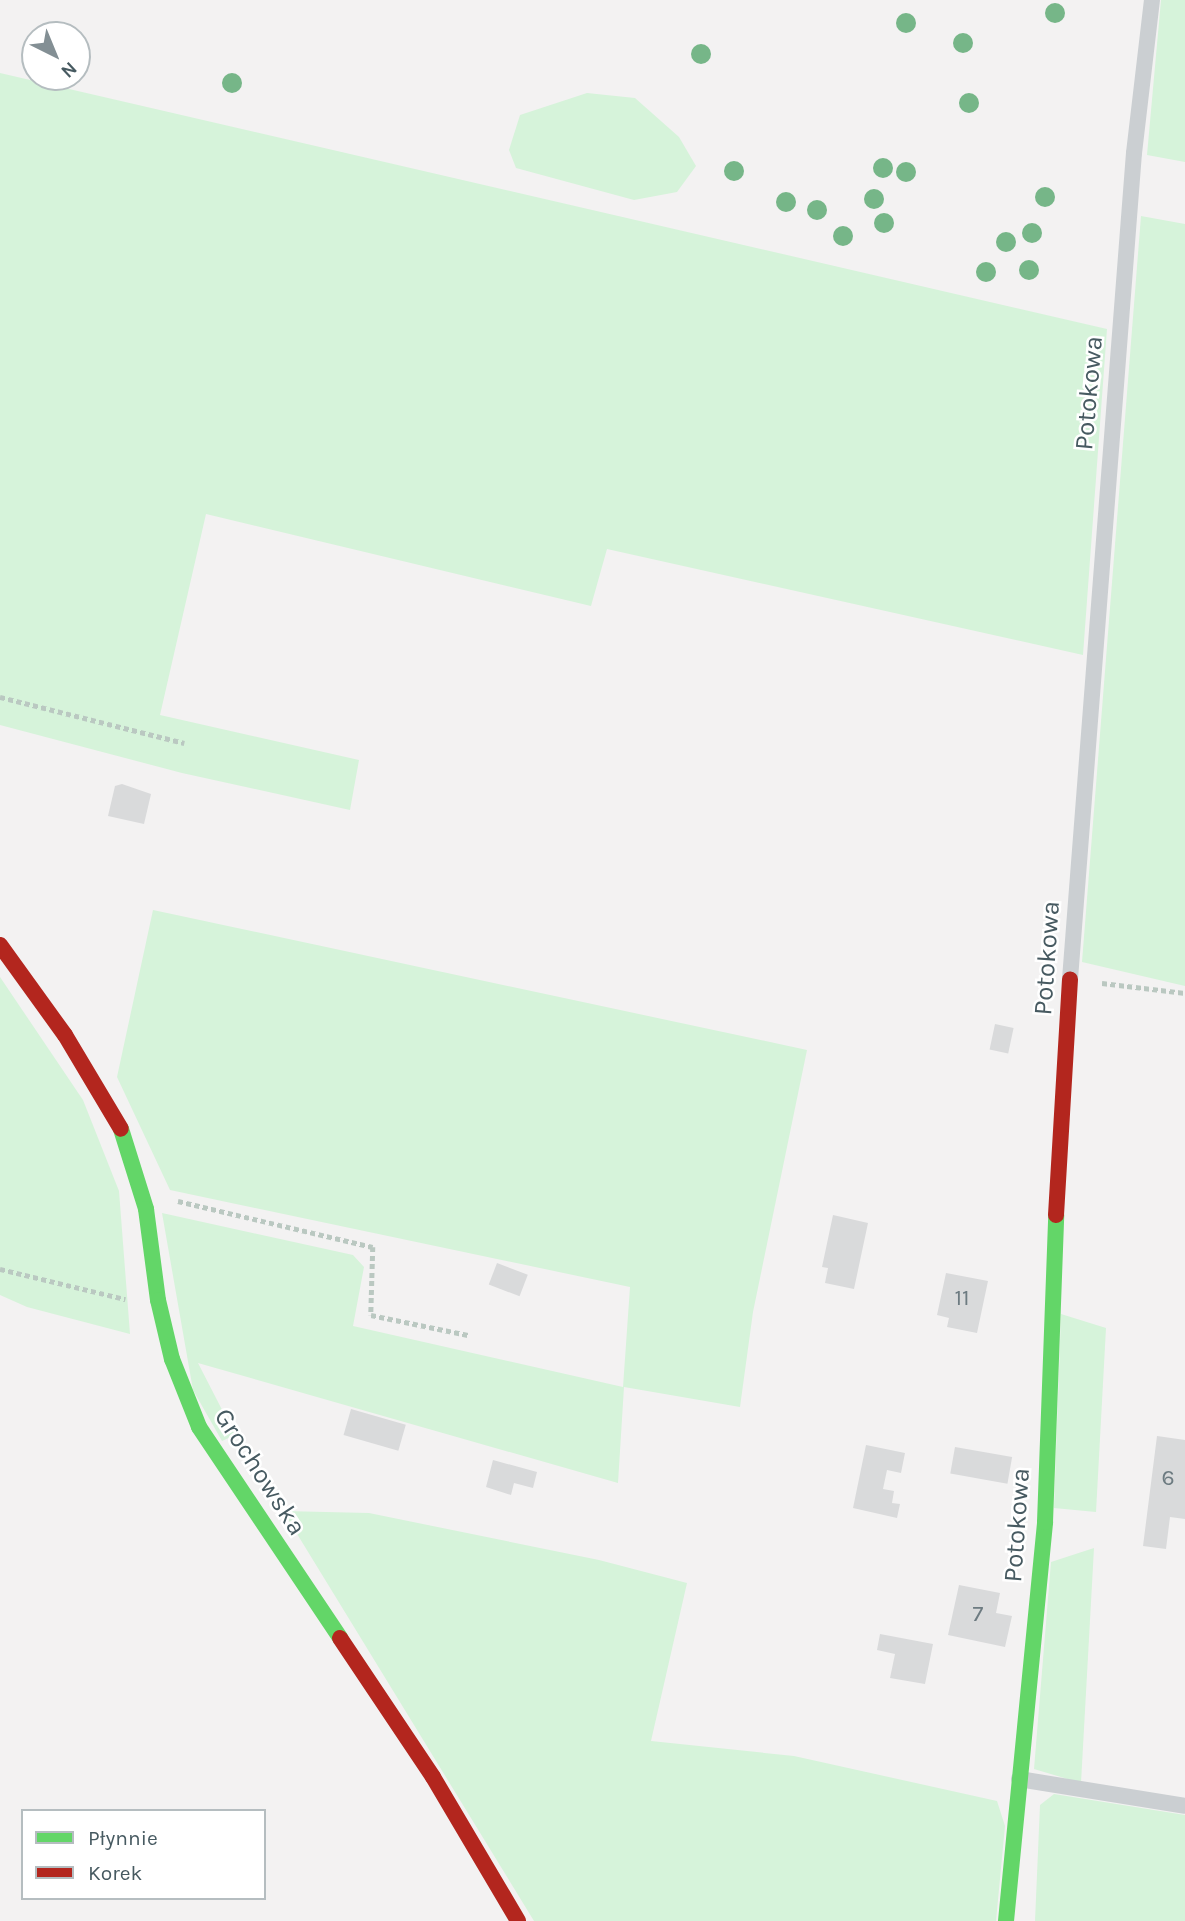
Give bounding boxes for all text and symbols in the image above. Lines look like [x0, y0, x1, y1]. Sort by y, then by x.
north arrow [21, 21, 91, 91]
text: N [56, 57, 81, 83]
street label: Potokowa [1068, 335, 1110, 451]
street label: Potokowa [1027, 900, 1067, 1016]
house number: 11 [954, 1284, 970, 1312]
street label: Grochowska [207, 1403, 313, 1541]
house number: 6 [1161, 1464, 1175, 1492]
street label: Potokowa [997, 1467, 1037, 1583]
house number: 7 [973, 1600, 983, 1628]
legend [21, 1809, 266, 1900]
text: Płynnie [88, 1826, 158, 1850]
text: Korek [88, 1861, 142, 1885]

